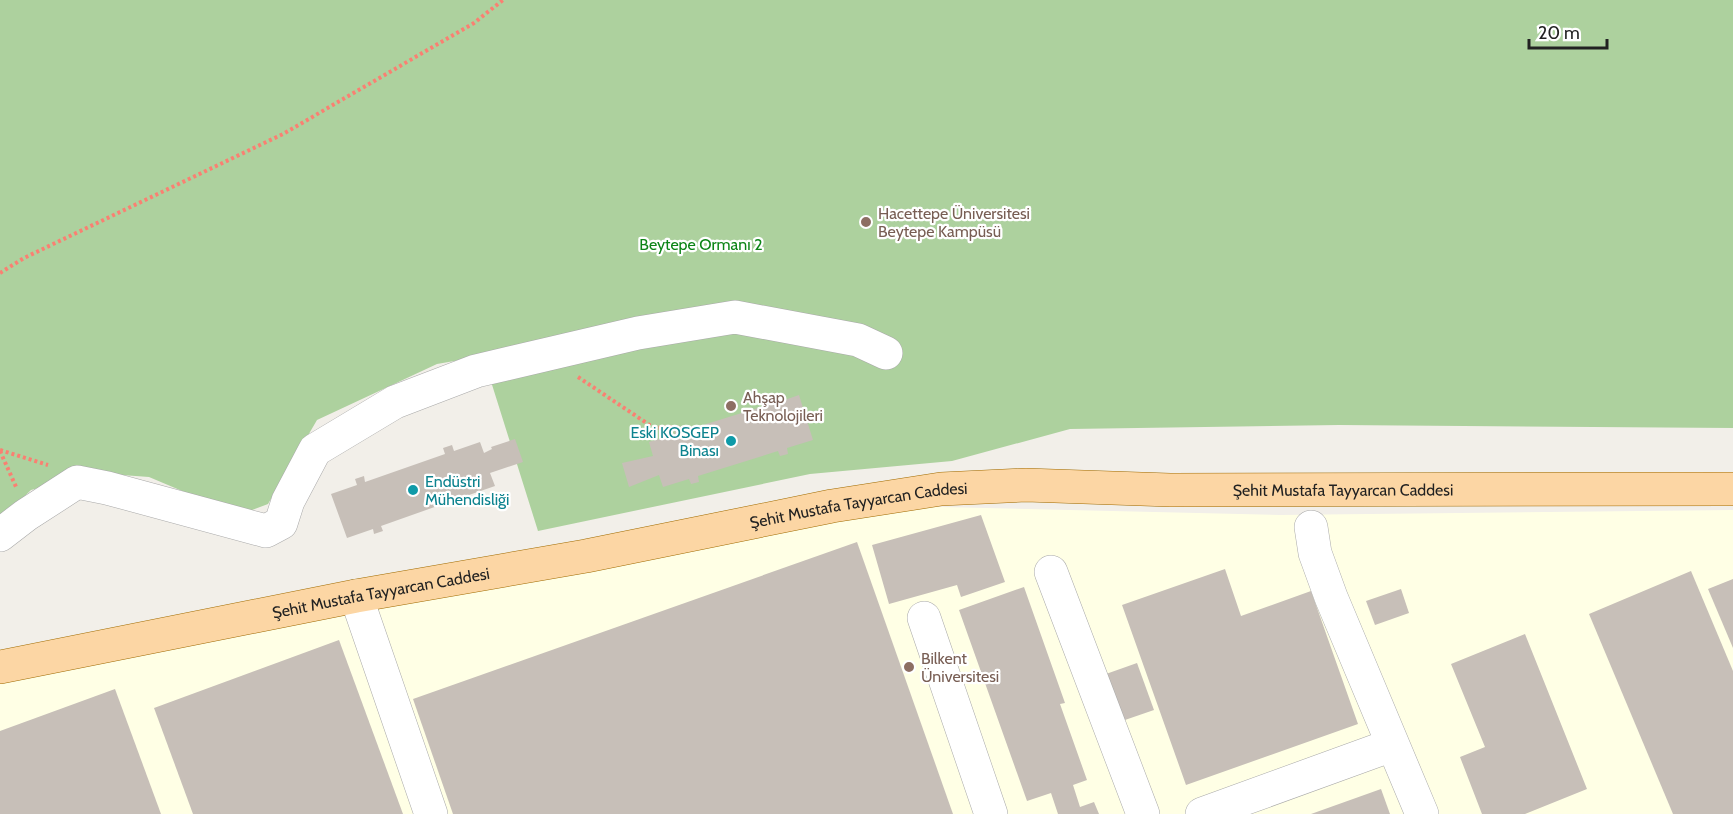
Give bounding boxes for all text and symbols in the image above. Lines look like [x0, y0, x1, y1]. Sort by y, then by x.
scale bar [1529, 12, 1607, 50]
text: 20 m [1538, 22, 1580, 44]
place label: Hacettepe Üniversitesi Beytepe Kampüsü [878, 204, 1030, 241]
marker: Hacettepe Üniversitesi Beytepe Kampüsü [859, 215, 873, 229]
park label: Beytepe Ormanı 2 [639, 235, 763, 254]
place label: Ahşap Teknolojileri [743, 388, 823, 425]
marker: Ahşap Teknolojileri [724, 399, 738, 413]
place label: Eski KOSGEP Binası [630, 423, 719, 460]
marker: Eski KOSGEP Binası [724, 434, 738, 448]
place label: Endüstri Mühendisliği [425, 472, 509, 509]
street label: Şehit Mustafa Tayyarcan Caddesi [748, 479, 968, 532]
street label: Şehit Mustafa Tayyarcan Caddesi [1233, 480, 1453, 500]
marker: Endüstri Mühendisliği [406, 483, 420, 497]
street label: Şehit Mustafa Tayyarcan Caddesi [271, 564, 491, 622]
place label: Bilkent Üniversitesi [921, 649, 999, 686]
marker: Bilkent Üniversitesi [902, 660, 916, 674]

